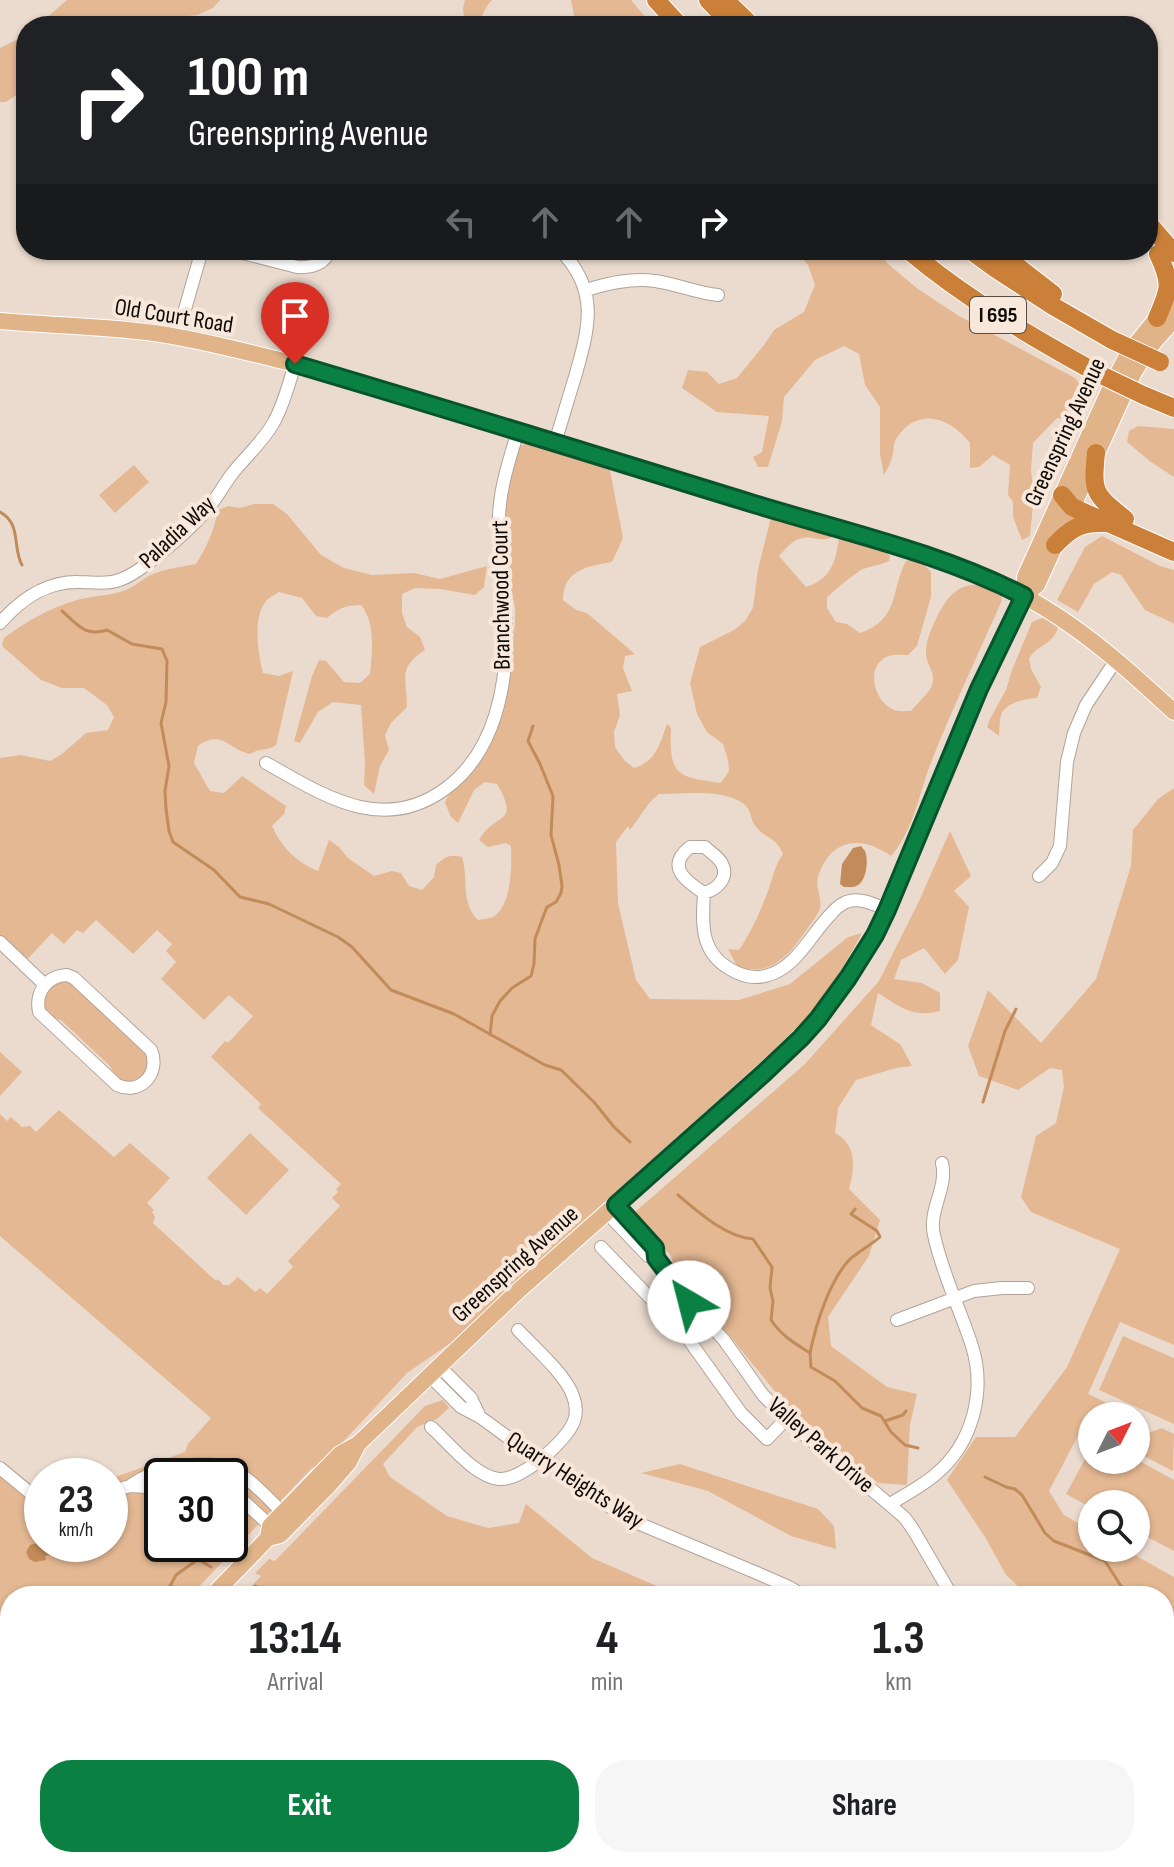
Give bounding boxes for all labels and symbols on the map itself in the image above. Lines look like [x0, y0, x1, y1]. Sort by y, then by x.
pin [261, 282, 329, 364]
street label: Old Court Road [113, 292, 235, 340]
road number: I 695 [970, 297, 1026, 333]
street label: Greenspring Avenue [1018, 353, 1112, 511]
street label: Paladia Way [133, 489, 221, 575]
street label: Branchwood Court [485, 520, 517, 670]
street label: Greenspring Avenue [446, 1200, 584, 1328]
position arrow [647, 1260, 731, 1344]
street label: Valley Park Drive [762, 1391, 880, 1499]
north arrow [1078, 1402, 1150, 1474]
street label: Quarry Heights Way [501, 1425, 649, 1535]
speed limit sign: 30 [144, 1458, 248, 1562]

